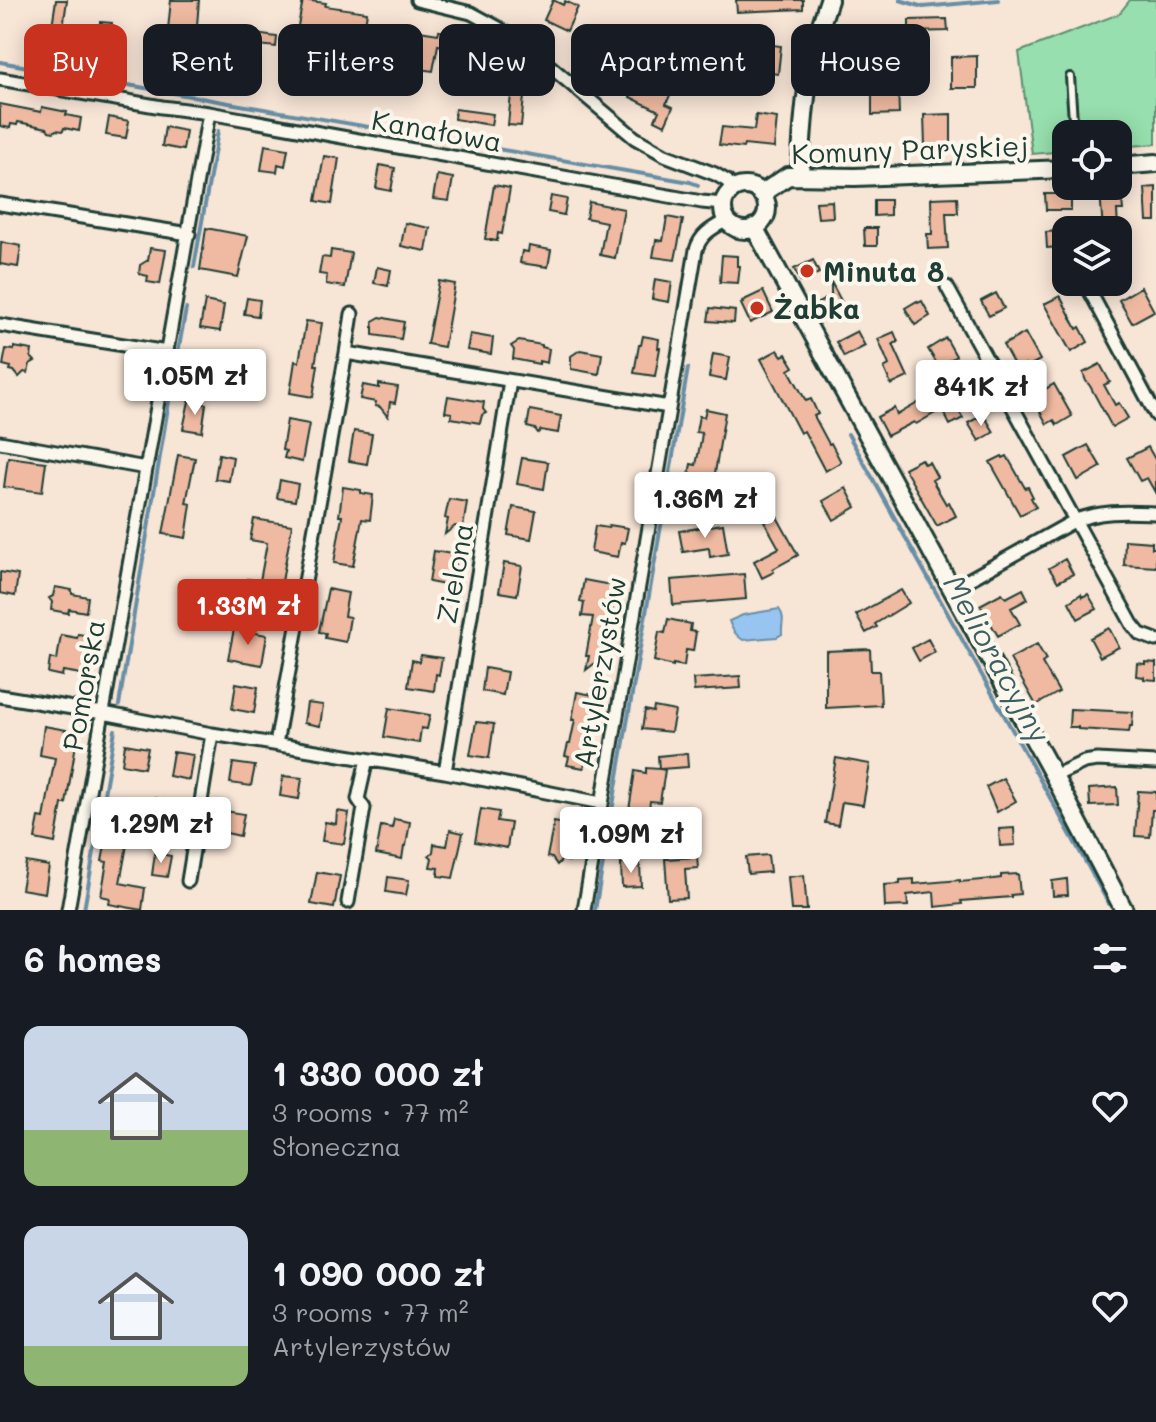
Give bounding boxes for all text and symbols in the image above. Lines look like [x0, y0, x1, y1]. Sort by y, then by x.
chip: Buy [24, 24, 127, 96]
chip: Rent [143, 24, 262, 96]
chip: Filters [278, 24, 423, 96]
chip: New [439, 24, 555, 96]
chip: Apartment [571, 24, 775, 96]
chip: House [791, 24, 930, 96]
street label: Kanałowa [369, 101, 505, 159]
map controls [1052, 120, 1132, 296]
button: locate [1052, 120, 1132, 200]
street label: Komuny Paryskiej [791, 127, 1029, 171]
button: layers [1052, 216, 1132, 296]
place label: Minuta 8 [823, 253, 944, 289]
marker: Minuta 8 [798, 262, 816, 280]
place label: Żabka [773, 290, 860, 326]
marker: Żabka [748, 299, 766, 317]
pin: 1.05M zł [112, 349, 278, 417]
text: 1.05M zł [142, 358, 248, 392]
pin: 841K zł [907, 360, 1055, 428]
text: 841K zł [934, 369, 1028, 403]
pin: 1.36M zł [622, 472, 788, 540]
text: 1.36M zł [652, 481, 758, 515]
street label: Zielona [427, 520, 481, 626]
water label: Melioracyjny [935, 567, 1061, 750]
street label: Artylerzystów [564, 574, 634, 770]
pin: 1.33M zł [165, 579, 331, 647]
text: 1.33M zł [195, 588, 301, 622]
street label: Pomorska [54, 617, 112, 753]
pin: 1.29M zł [78, 797, 244, 865]
text: 1.29M zł [109, 806, 213, 840]
pin: 1.09M zł [548, 807, 714, 875]
text: 1.09M zł [578, 816, 684, 850]
text: 6 homes [24, 936, 162, 981]
icon: filters [1088, 936, 1132, 980]
text: 1 330 000 zł [272, 1050, 483, 1095]
icon: home [88, 1058, 184, 1154]
icon: heart [1088, 1084, 1132, 1128]
text: 3 rooms · 77 m² [272, 1095, 469, 1129]
text: Słoneczna [272, 1129, 401, 1163]
text: 1 090 000 zł [272, 1250, 485, 1295]
icon: home [88, 1258, 184, 1354]
icon: heart [1088, 1284, 1132, 1328]
text: 3 rooms · 77 m² [272, 1295, 469, 1329]
text: Artylerzystów [272, 1329, 451, 1363]

